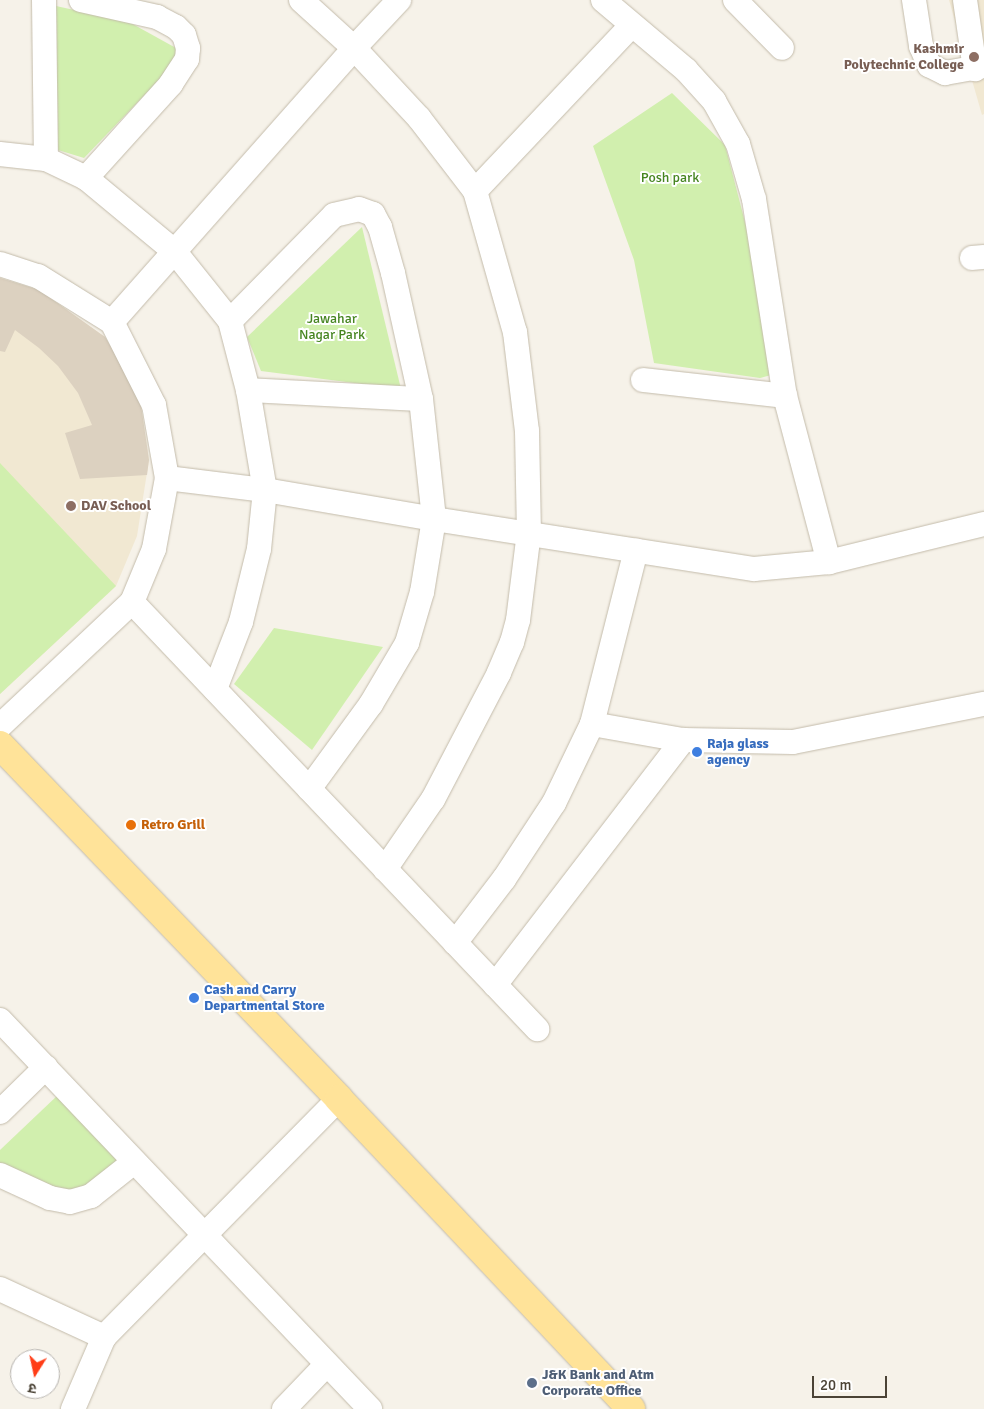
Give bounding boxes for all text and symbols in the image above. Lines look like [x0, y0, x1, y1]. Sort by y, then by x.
place label: Kashmir Polytechnic College [844, 41, 964, 74]
marker: Kashmir Polytechnic College [968, 51, 980, 63]
park label: Posh park [641, 170, 699, 186]
park label: Jawahar Nagar Park [299, 311, 365, 344]
place label: DAV School [81, 498, 151, 514]
marker: DAV School [65, 500, 77, 512]
place label: Raja glass agency [707, 736, 769, 769]
marker: Raja glass agency [691, 746, 703, 758]
place label: Retro Grill [141, 817, 205, 833]
marker: Retro Grill [125, 819, 137, 831]
place label: Cash and Carry Departmental Store [204, 982, 325, 1014]
marker: Cash and Carry Departmental Store [188, 992, 200, 1004]
north arrow [10, 1349, 60, 1399]
scale bar [814, 1366, 889, 1398]
place label: J&K Bank and Atm Corporate Office [542, 1367, 654, 1400]
text: 20 m [820, 1376, 851, 1394]
marker: J&K Bank and Atm Corporate Office [526, 1377, 538, 1389]
text: उ [27, 1379, 38, 1397]

